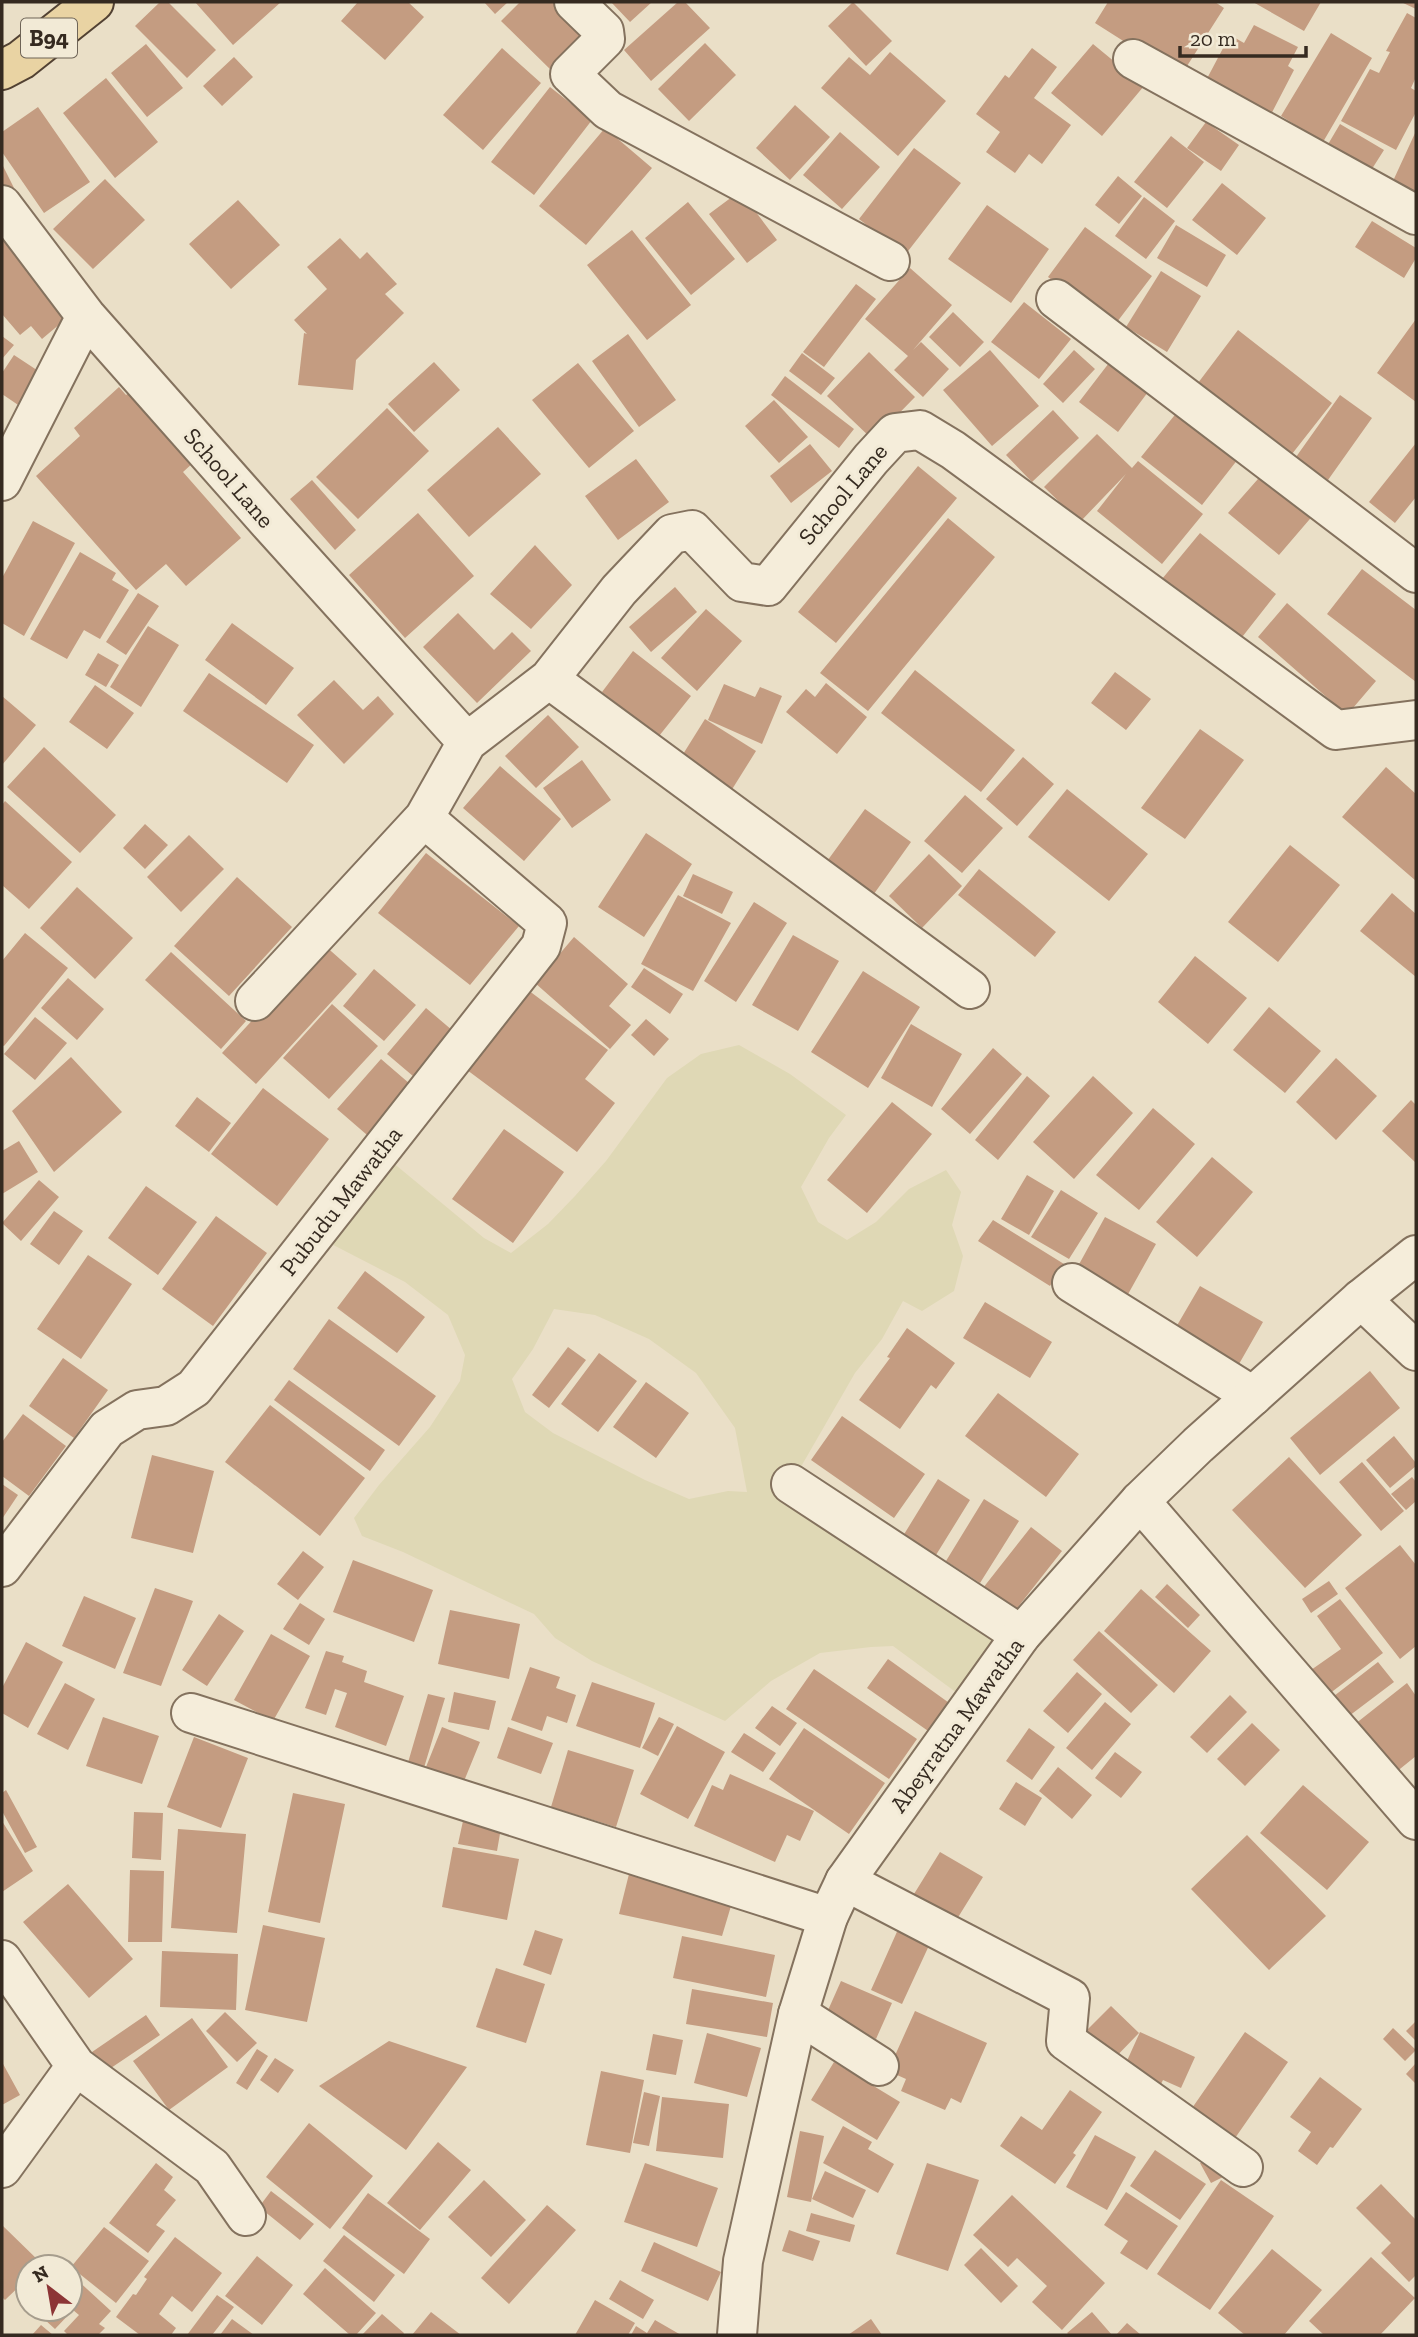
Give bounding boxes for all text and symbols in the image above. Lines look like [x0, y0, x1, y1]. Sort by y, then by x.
scale bar [1180, 14, 1306, 58]
road number: B94 [21, 19, 77, 58]
text: 20 m [1190, 26, 1236, 51]
street label: School Lane [178, 422, 281, 534]
street label: School Lane [792, 437, 893, 550]
street label: Pubudu Mawatha [273, 1120, 408, 1281]
street label: Abeyratna Mawatha [883, 1631, 1030, 1818]
north arrow [14, 2253, 84, 2323]
text: N [28, 2260, 53, 2287]

